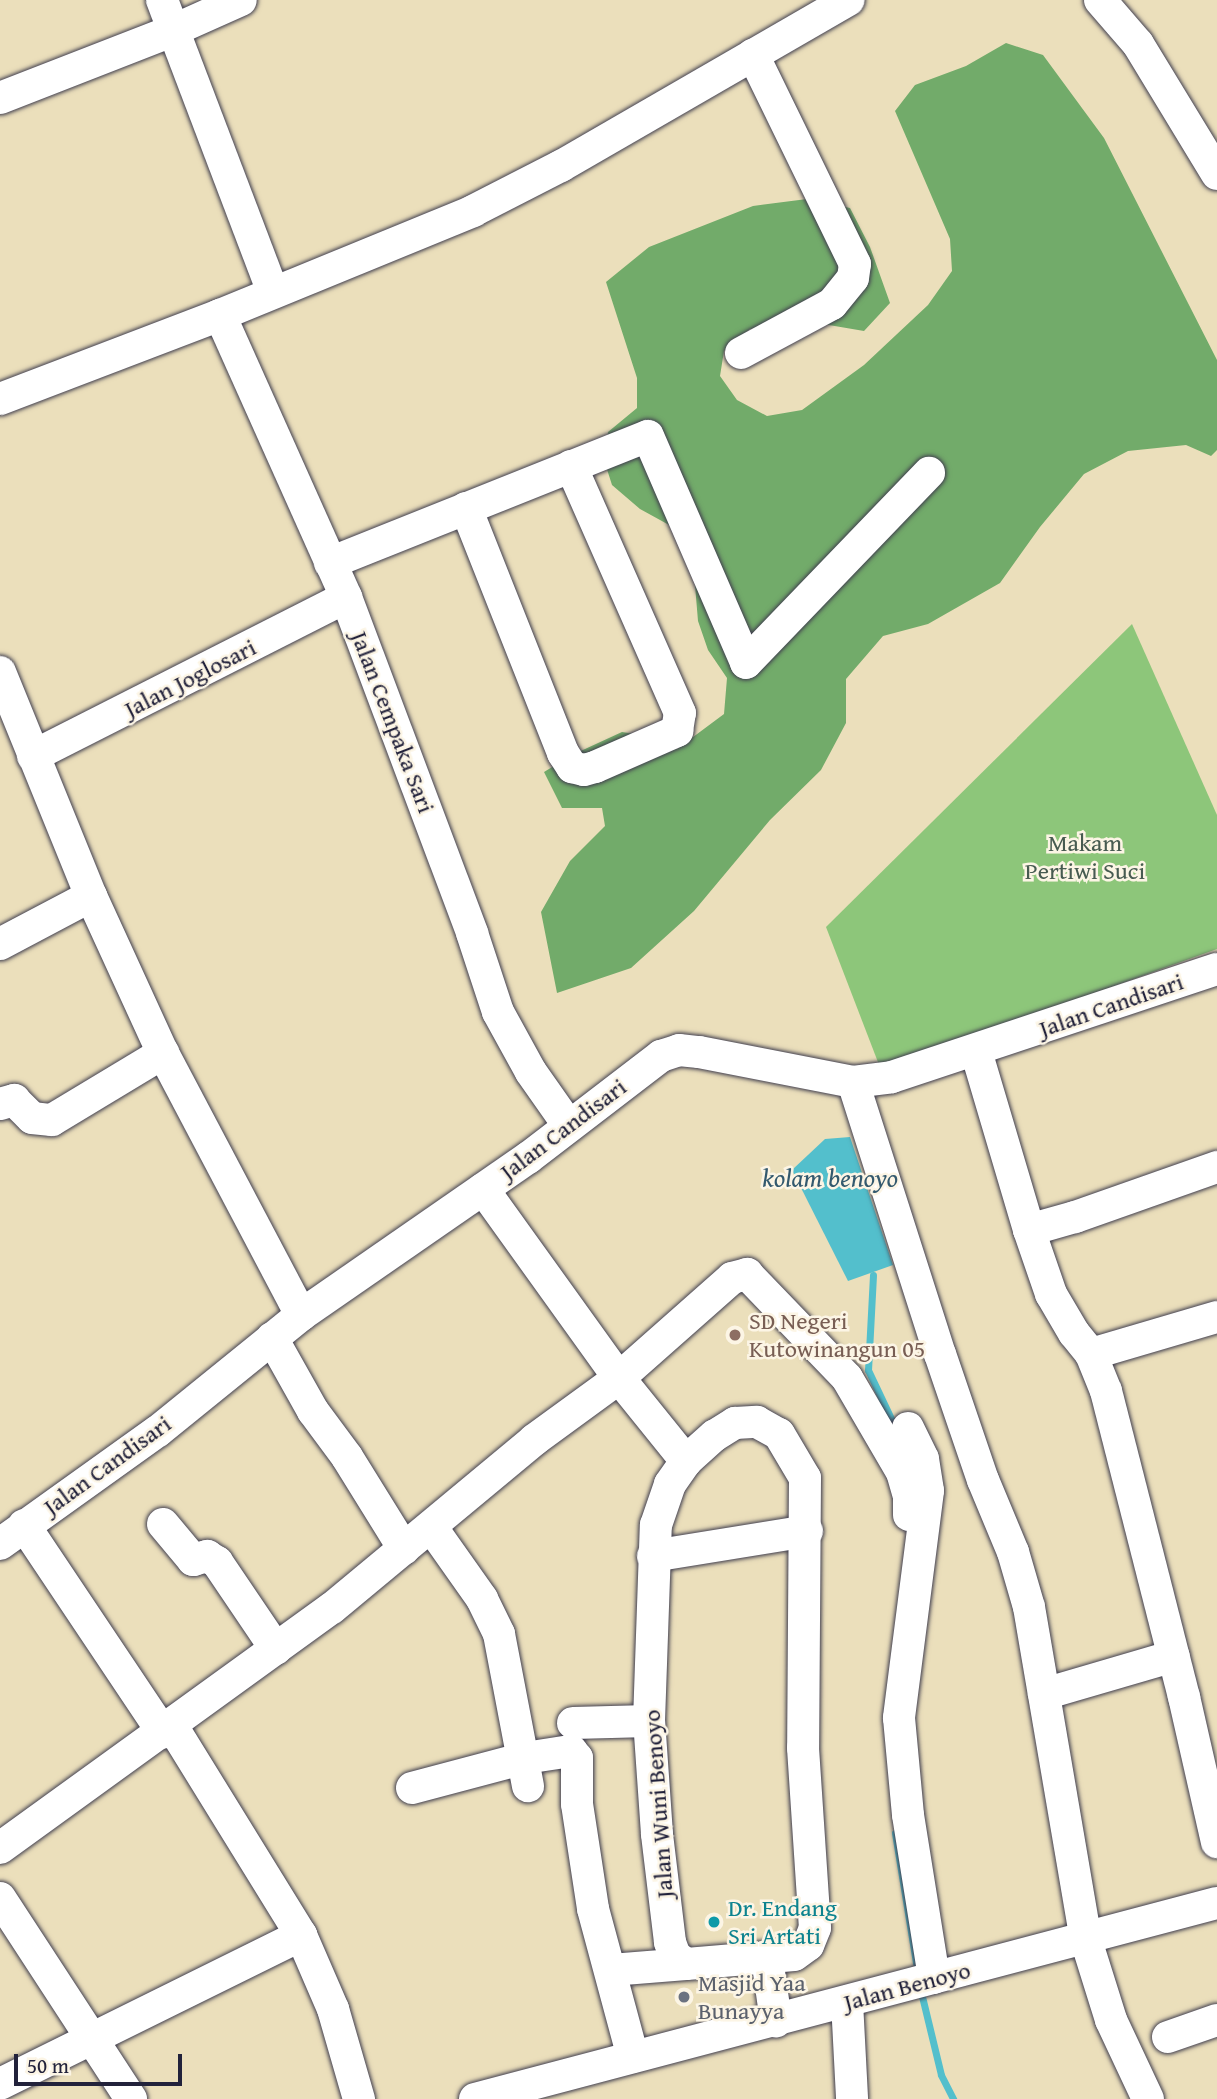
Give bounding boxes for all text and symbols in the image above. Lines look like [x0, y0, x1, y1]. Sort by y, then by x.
street label: Jalan Cempaka Sari [345, 627, 441, 817]
street label: Jalan Joglosari [119, 632, 261, 724]
park label: Makam Pertiwi Suci [1025, 829, 1145, 885]
street label: Jalan Candisari [1035, 967, 1187, 1043]
street label: Jalan Candisari [494, 1072, 632, 1186]
water label: kolam benoyo [762, 1162, 898, 1194]
place label: SD Negeri Kutowinangun 05 [749, 1307, 925, 1363]
marker: SD Negeri Kutowinangun 05 [727, 1327, 743, 1343]
street label: Jalan Candisari [38, 1409, 176, 1521]
street label: Jalan Wuni Benoyo [637, 1709, 679, 1899]
place label: Dr. Endang Sri Artati [728, 1894, 837, 1950]
marker: Dr. Endang Sri Artati [706, 1914, 722, 1930]
street label: Jalan Benoyo [840, 1955, 974, 2017]
place label: Masjid Yaa Bunayya [698, 1969, 806, 2025]
marker: Masjid Yaa Bunayya [676, 1989, 692, 2005]
scale bar [18, 2039, 186, 2084]
text: 50 m [27, 2050, 69, 2081]

